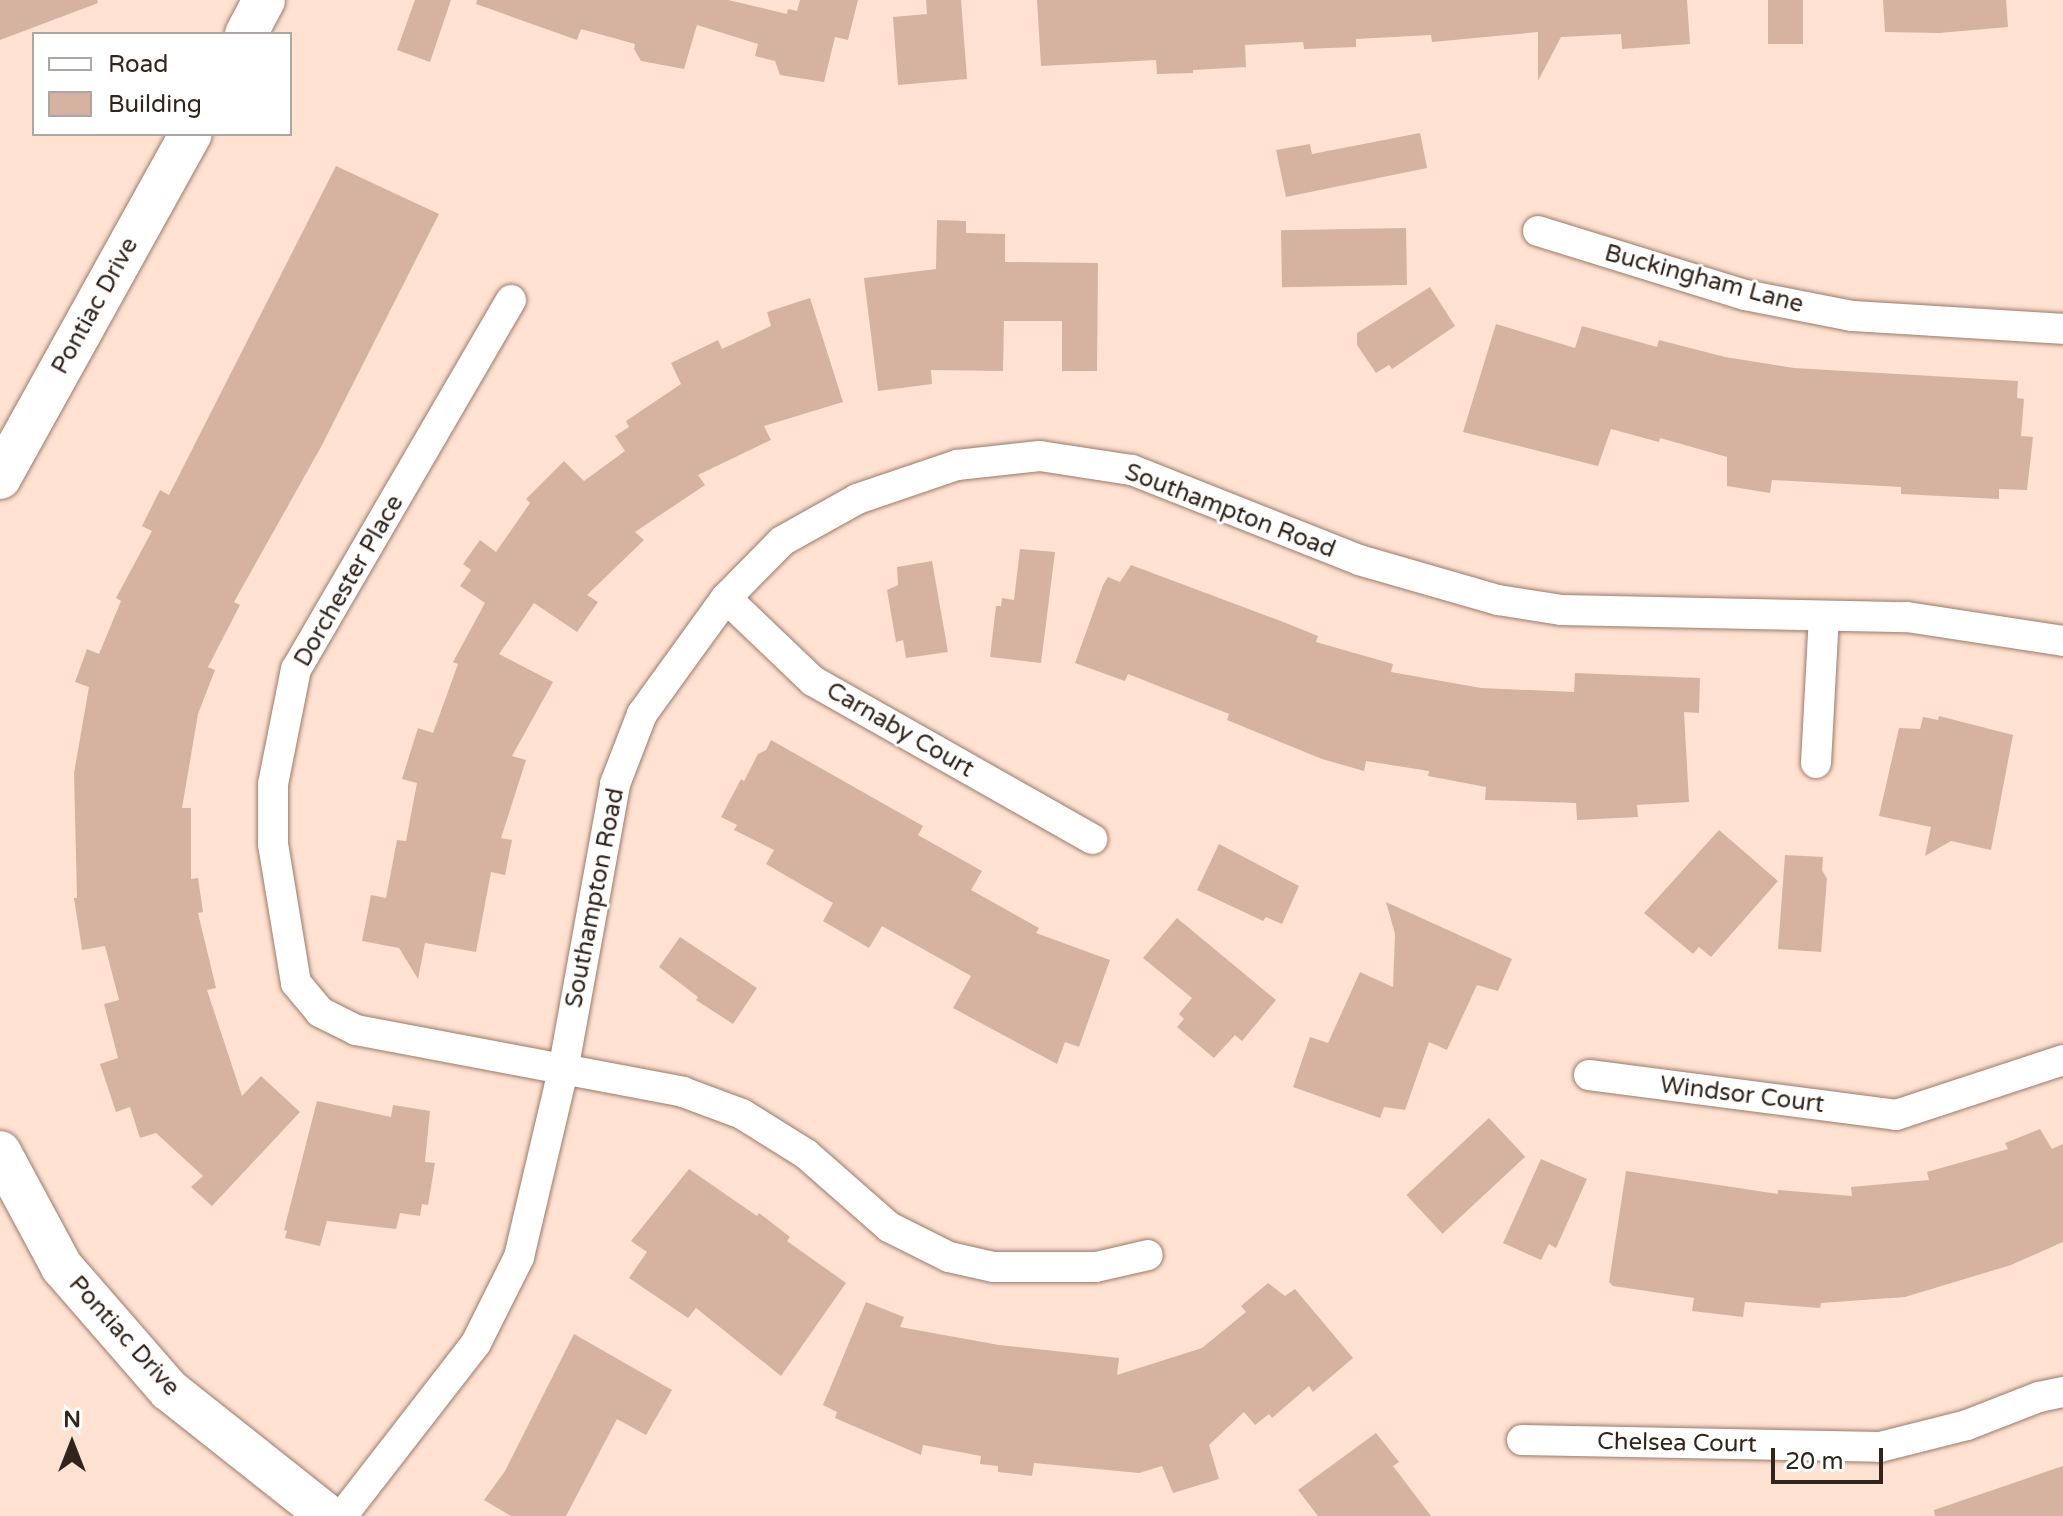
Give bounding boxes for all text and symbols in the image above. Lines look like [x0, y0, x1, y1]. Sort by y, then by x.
legend [32, 32, 292, 136]
text: Road [108, 50, 168, 79]
text: Building [108, 90, 202, 119]
street label: Pontiac Drive [46, 233, 144, 379]
street label: Buckingham Lane [1601, 239, 1807, 319]
street label: Southampton Road [1121, 458, 1339, 564]
street label: Dorchester Place [288, 490, 410, 672]
street label: Carnaby Court [821, 676, 979, 784]
street label: Southampton Road [560, 786, 630, 1010]
street label: Windsor Court [1658, 1071, 1826, 1119]
street label: Pontiac Drive [63, 1270, 185, 1402]
north arrow [32, 1404, 112, 1484]
text: N [63, 1407, 81, 1433]
street label: Chelsea Court [1597, 1427, 1757, 1459]
scale bar [1775, 1432, 1887, 1482]
text: 20 m [1785, 1447, 1843, 1476]

